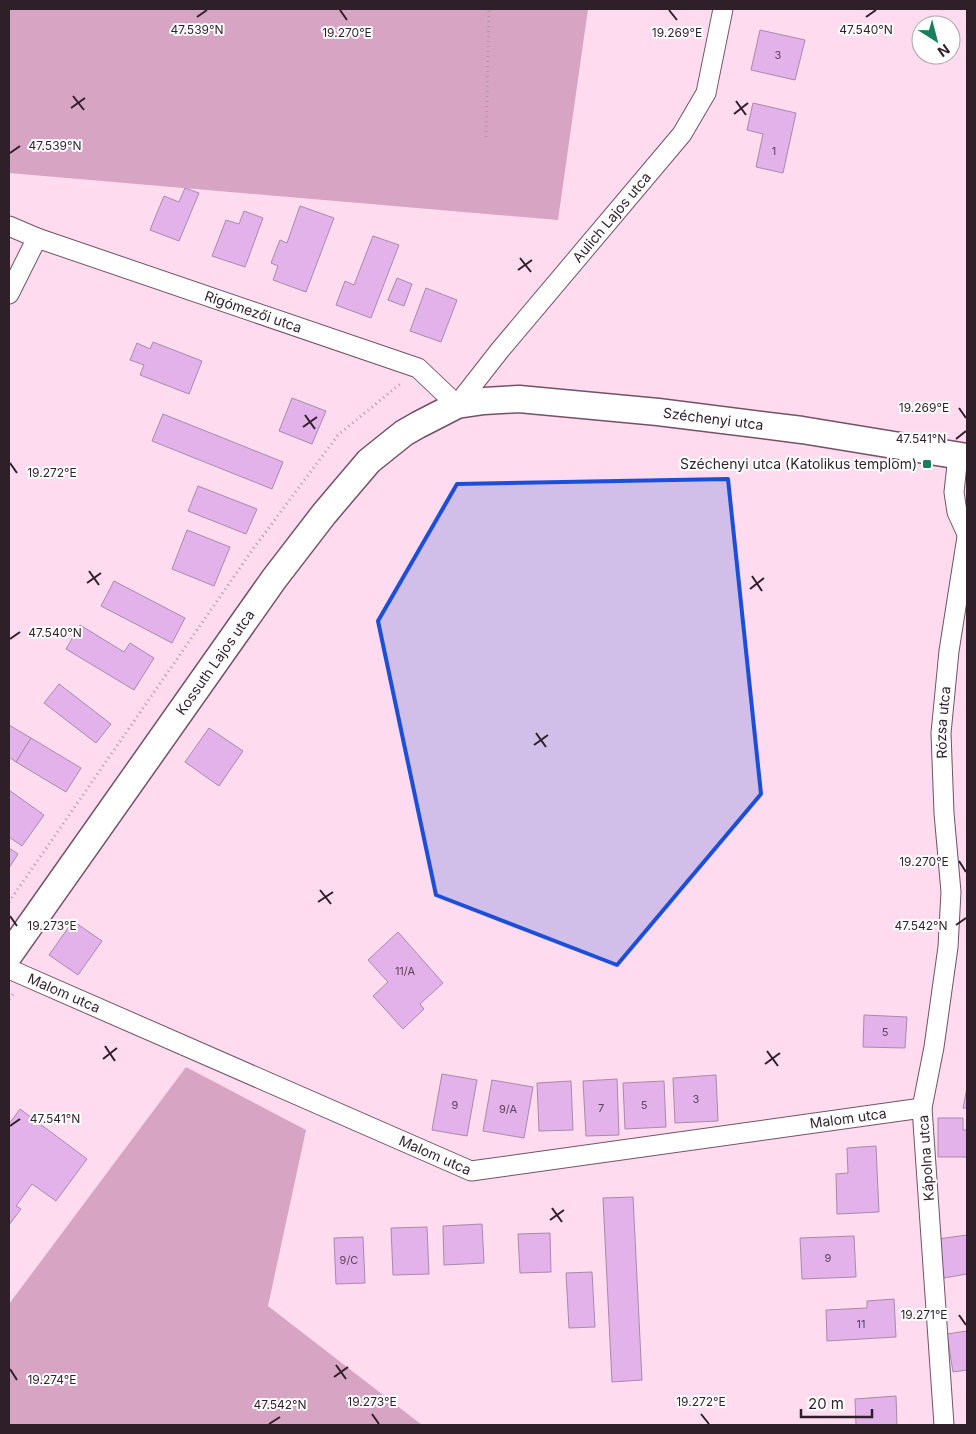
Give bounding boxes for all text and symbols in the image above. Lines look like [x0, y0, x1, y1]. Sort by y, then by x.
north arrow [911, 15, 961, 65]
text: 47.539°N [171, 22, 224, 37]
text: 47.540°N [839, 22, 893, 37]
text: 19.270°E [322, 25, 372, 40]
text: 19.269°E [652, 25, 702, 40]
text: N [935, 41, 953, 61]
house number: 3 [775, 48, 782, 62]
text: 47.539°N [29, 138, 82, 153]
house number: 1 [772, 144, 776, 158]
street label: Aulich Lajos utca [569, 169, 654, 266]
street label: Rigómezői utca [203, 287, 304, 336]
text: 19.269°E [899, 400, 949, 415]
street label: Széchenyi utca [662, 404, 765, 433]
text: 47.541°N [896, 431, 946, 446]
place label: Széchenyi utca (Katolikus templom) [680, 455, 917, 472]
marker: Széchenyi utca (Katolikus templom) [921, 458, 933, 470]
text: 19.272°E [27, 465, 77, 480]
street label: Kossuth Lajos utca [172, 606, 258, 718]
text: 47.540°N [28, 625, 82, 640]
street label: Rózsa utca [932, 685, 954, 759]
text: 19.270°E [899, 854, 949, 869]
text: 19.273°E [27, 918, 77, 933]
text: 47.542°N [894, 918, 948, 933]
house number: 11/A [395, 964, 416, 978]
street label: Malom utca [25, 969, 103, 1016]
house number: 5 [882, 1025, 889, 1039]
house number: 3 [693, 1092, 700, 1106]
house number: 9 [452, 1098, 459, 1112]
house number: 5 [641, 1098, 648, 1112]
house number: 7 [598, 1101, 604, 1115]
house number: 9/A [499, 1102, 517, 1116]
street label: Malom utca [809, 1104, 887, 1132]
text: 47.541°N [30, 1111, 80, 1126]
street label: Kápolna utca [914, 1114, 937, 1202]
street label: Malom utca [396, 1132, 474, 1178]
house number: 9 [825, 1251, 832, 1265]
house number: 9/C [340, 1253, 358, 1267]
text: 19.271°E [900, 1307, 948, 1322]
house number: 11 [857, 1317, 865, 1331]
text: 19.274°E [27, 1372, 77, 1387]
scale bar [801, 1386, 872, 1418]
text: 19.273°E [347, 1394, 397, 1409]
text: 19.272°E [676, 1394, 726, 1409]
text: 20 m [808, 1394, 844, 1413]
text: 47.542°N [253, 1397, 307, 1412]

